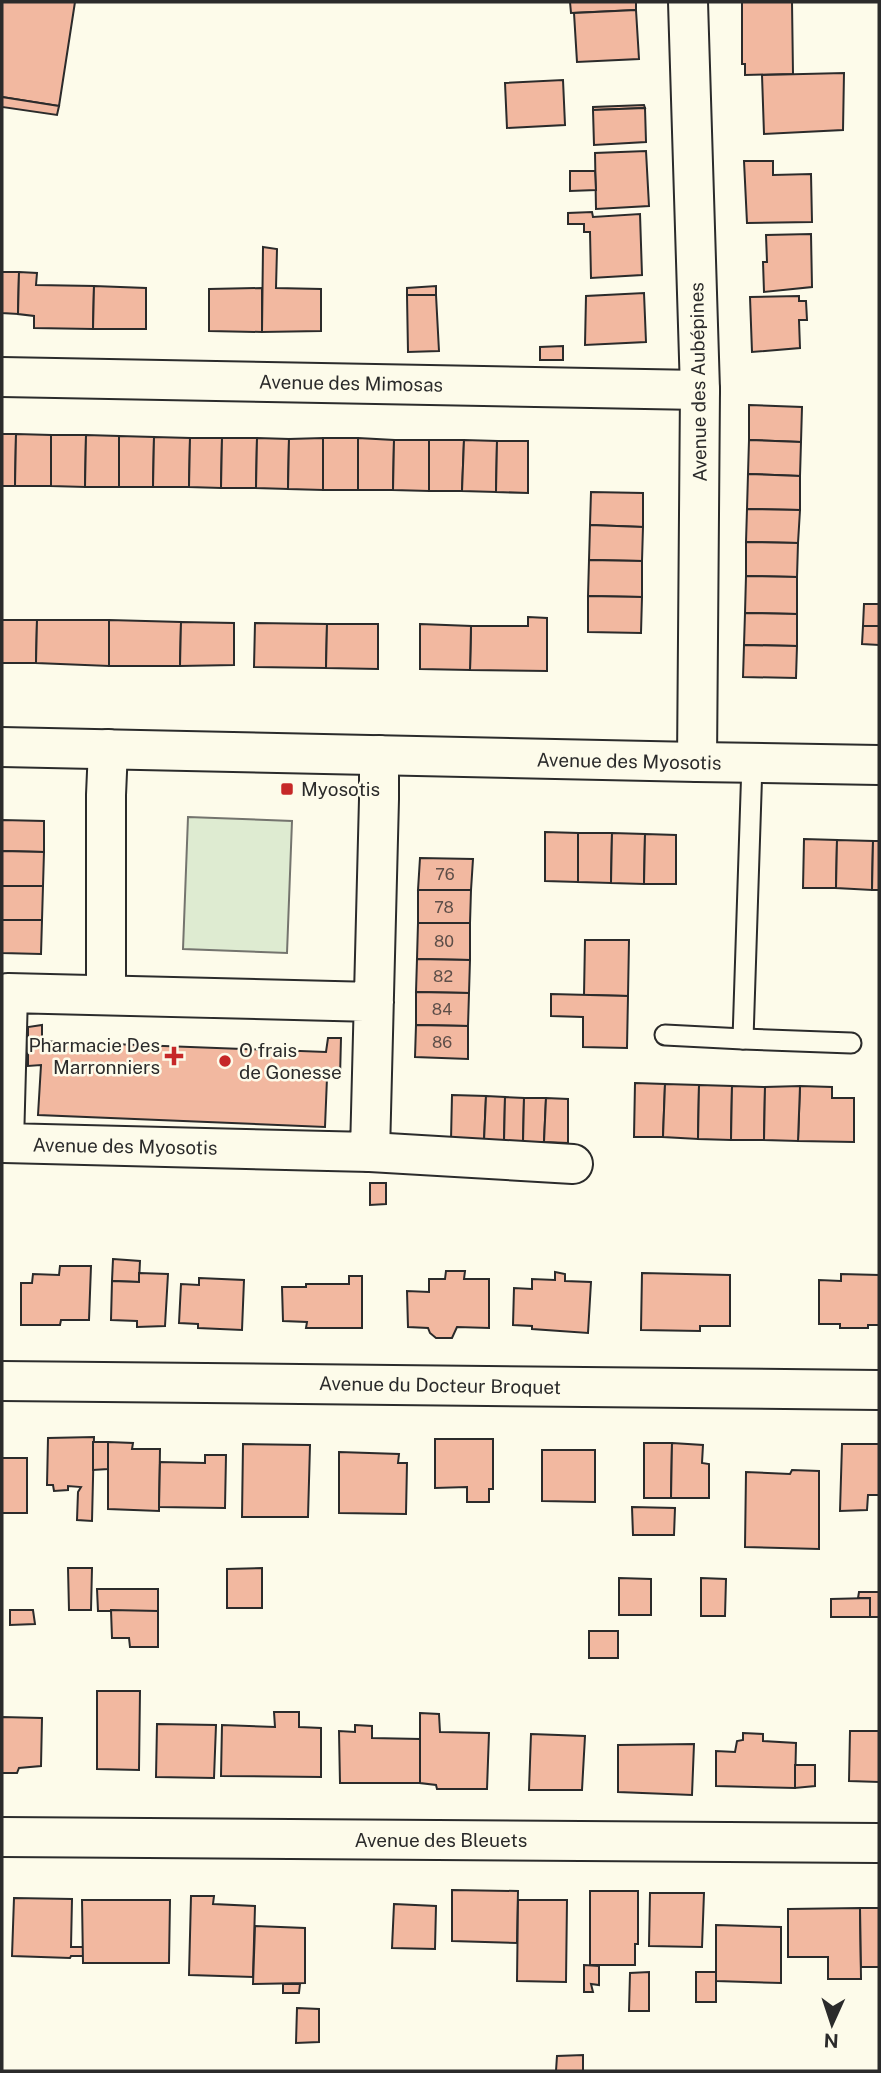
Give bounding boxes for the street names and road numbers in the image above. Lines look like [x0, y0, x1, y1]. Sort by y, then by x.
street label: Avenue des Aubépines [685, 282, 711, 482]
street label: Avenue des Mimosas [259, 370, 443, 396]
street label: Avenue des Myosotis [536, 748, 722, 774]
street label: Avenue des Myosotis [32, 1133, 218, 1159]
street label: Avenue du Docteur Broquet [319, 1372, 561, 1398]
street label: Avenue des Bleuets [355, 1829, 527, 1851]

